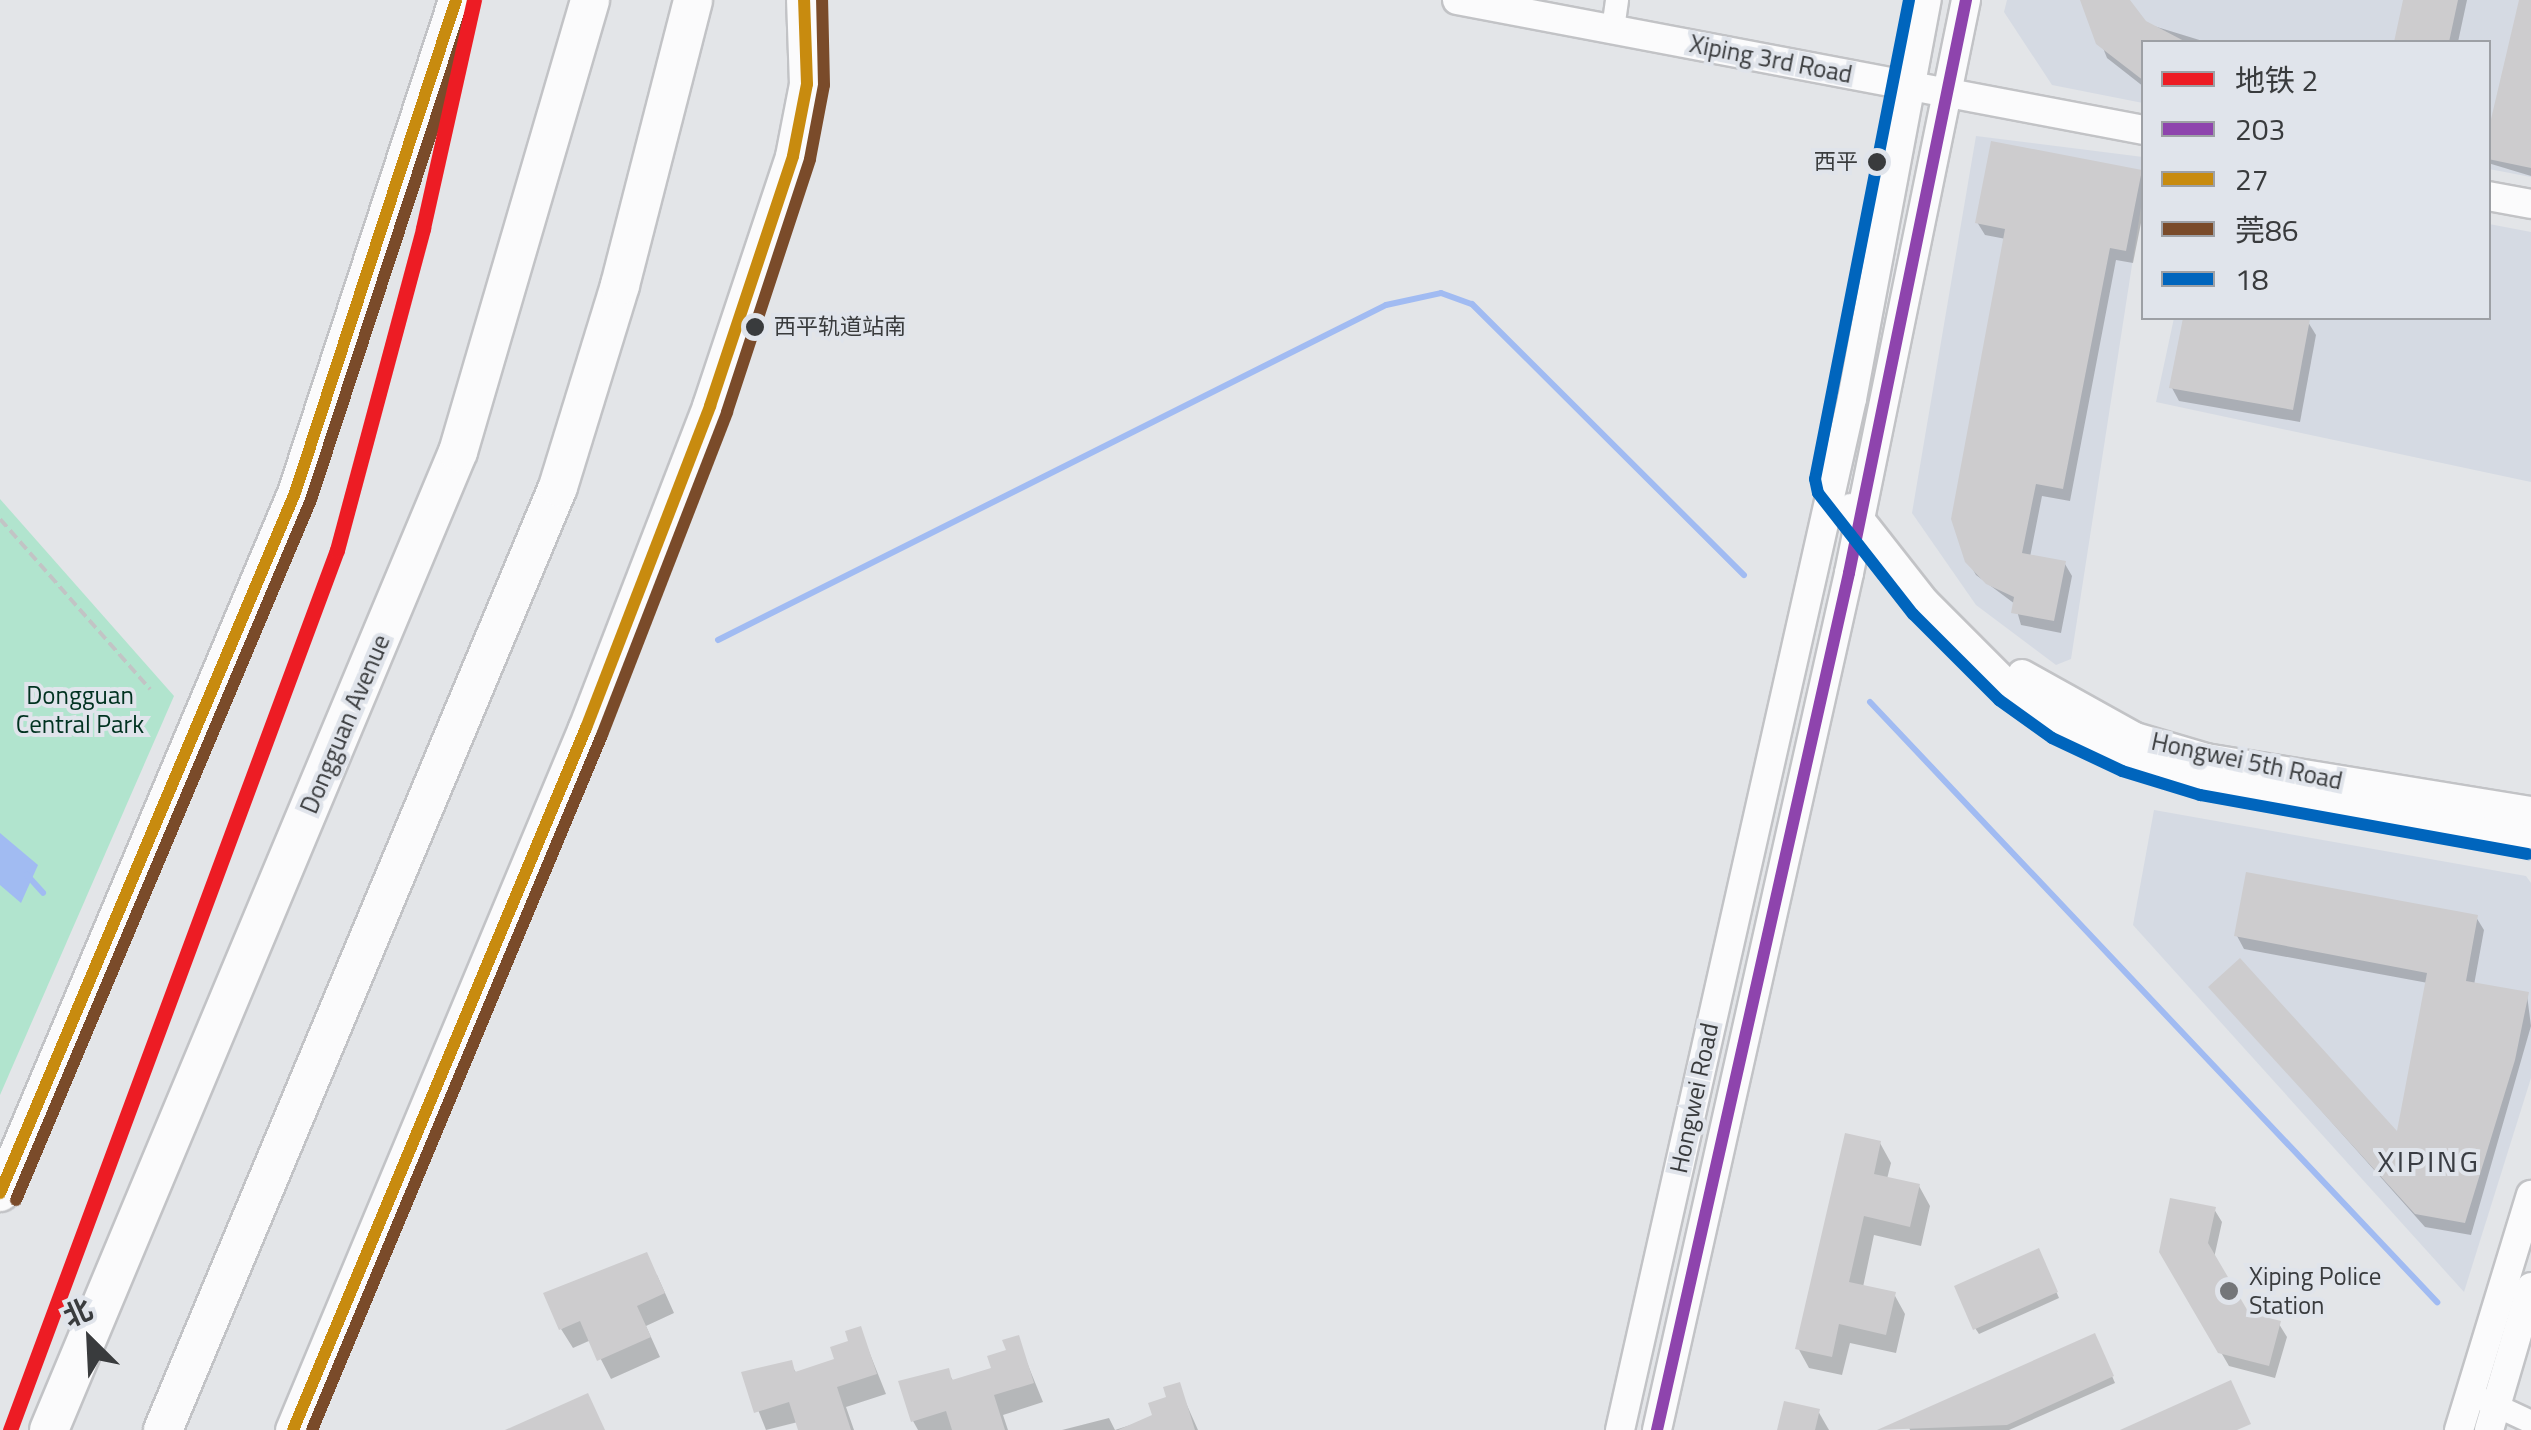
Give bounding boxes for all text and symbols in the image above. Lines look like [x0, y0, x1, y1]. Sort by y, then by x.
street label: Xiping 3rd Road [1687, 29, 1855, 89]
legend [2141, 40, 2491, 320]
text: 地铁 2 [2235, 57, 2318, 103]
text: 203 [2235, 106, 2285, 152]
place label: 西平 [1814, 149, 1858, 175]
marker: 西平 [1867, 152, 1887, 172]
text: 27 [2235, 156, 2269, 202]
text: 莞86 [2235, 207, 2299, 253]
text: 18 [2235, 256, 2269, 302]
place label: 西平轨道站南 [774, 314, 906, 340]
marker: 西平轨道站南 [745, 317, 765, 337]
street label: Dongguan Avenue [294, 630, 396, 818]
park label: Dongguan Central Park [16, 681, 144, 740]
street label: Hongwei 5th Road [2149, 726, 2345, 796]
street label: Hongwei Road [1663, 1020, 1725, 1176]
district label: XIPING [2377, 1143, 2481, 1179]
place label: Xiping Police Station [2249, 1262, 2381, 1321]
marker: Xiping Police Station [2218, 1280, 2240, 1302]
text: 北 [56, 1287, 99, 1337]
north arrow [40, 1290, 140, 1390]

